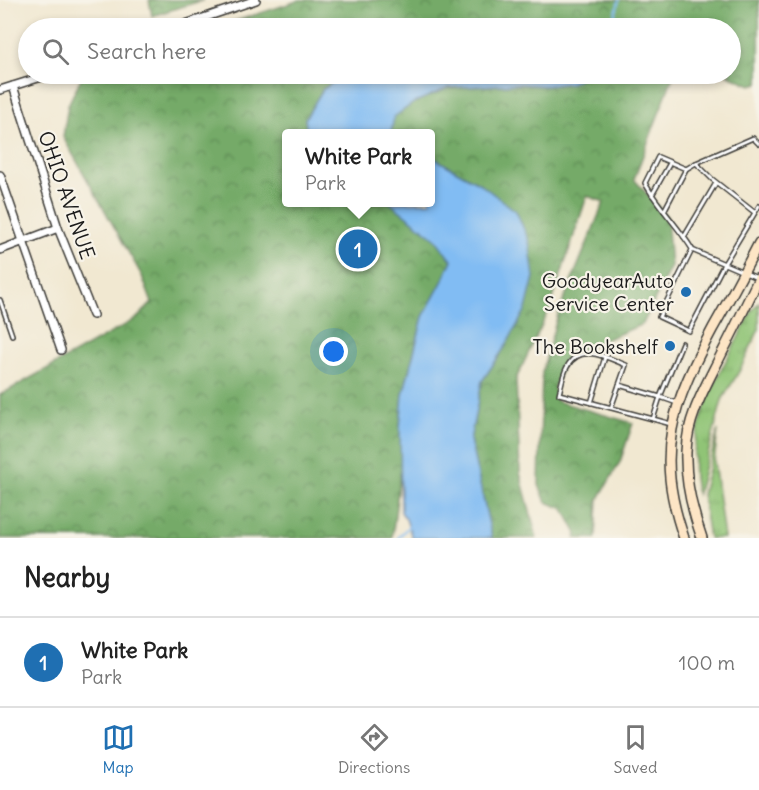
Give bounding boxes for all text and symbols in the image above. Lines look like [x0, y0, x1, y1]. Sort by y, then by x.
search box [18, 18, 741, 84]
icon: search [39, 35, 72, 68]
text: Search here [87, 37, 206, 65]
street label: OHIO AVENUE [33, 127, 101, 263]
popup [282, 129, 435, 207]
text: White Park [305, 142, 412, 170]
text: Park [305, 170, 346, 195]
pin: 1 [338, 226, 378, 272]
place label: GoodyearAuto Service Center [542, 268, 674, 316]
marker: GoodyearAuto Service Center [679, 285, 693, 299]
place label: The Bookshelf [532, 334, 658, 359]
your location [319, 337, 348, 366]
marker: The Bookshelf [663, 339, 677, 353]
text: Nearby [24, 561, 110, 594]
text: White Park [81, 636, 188, 664]
text: 1 [40, 650, 47, 675]
text: 100 m [678, 650, 735, 675]
text: Park [81, 664, 122, 689]
tab: Map [102, 721, 135, 777]
tab: Directions [338, 721, 410, 777]
tab: Saved [614, 721, 657, 777]

